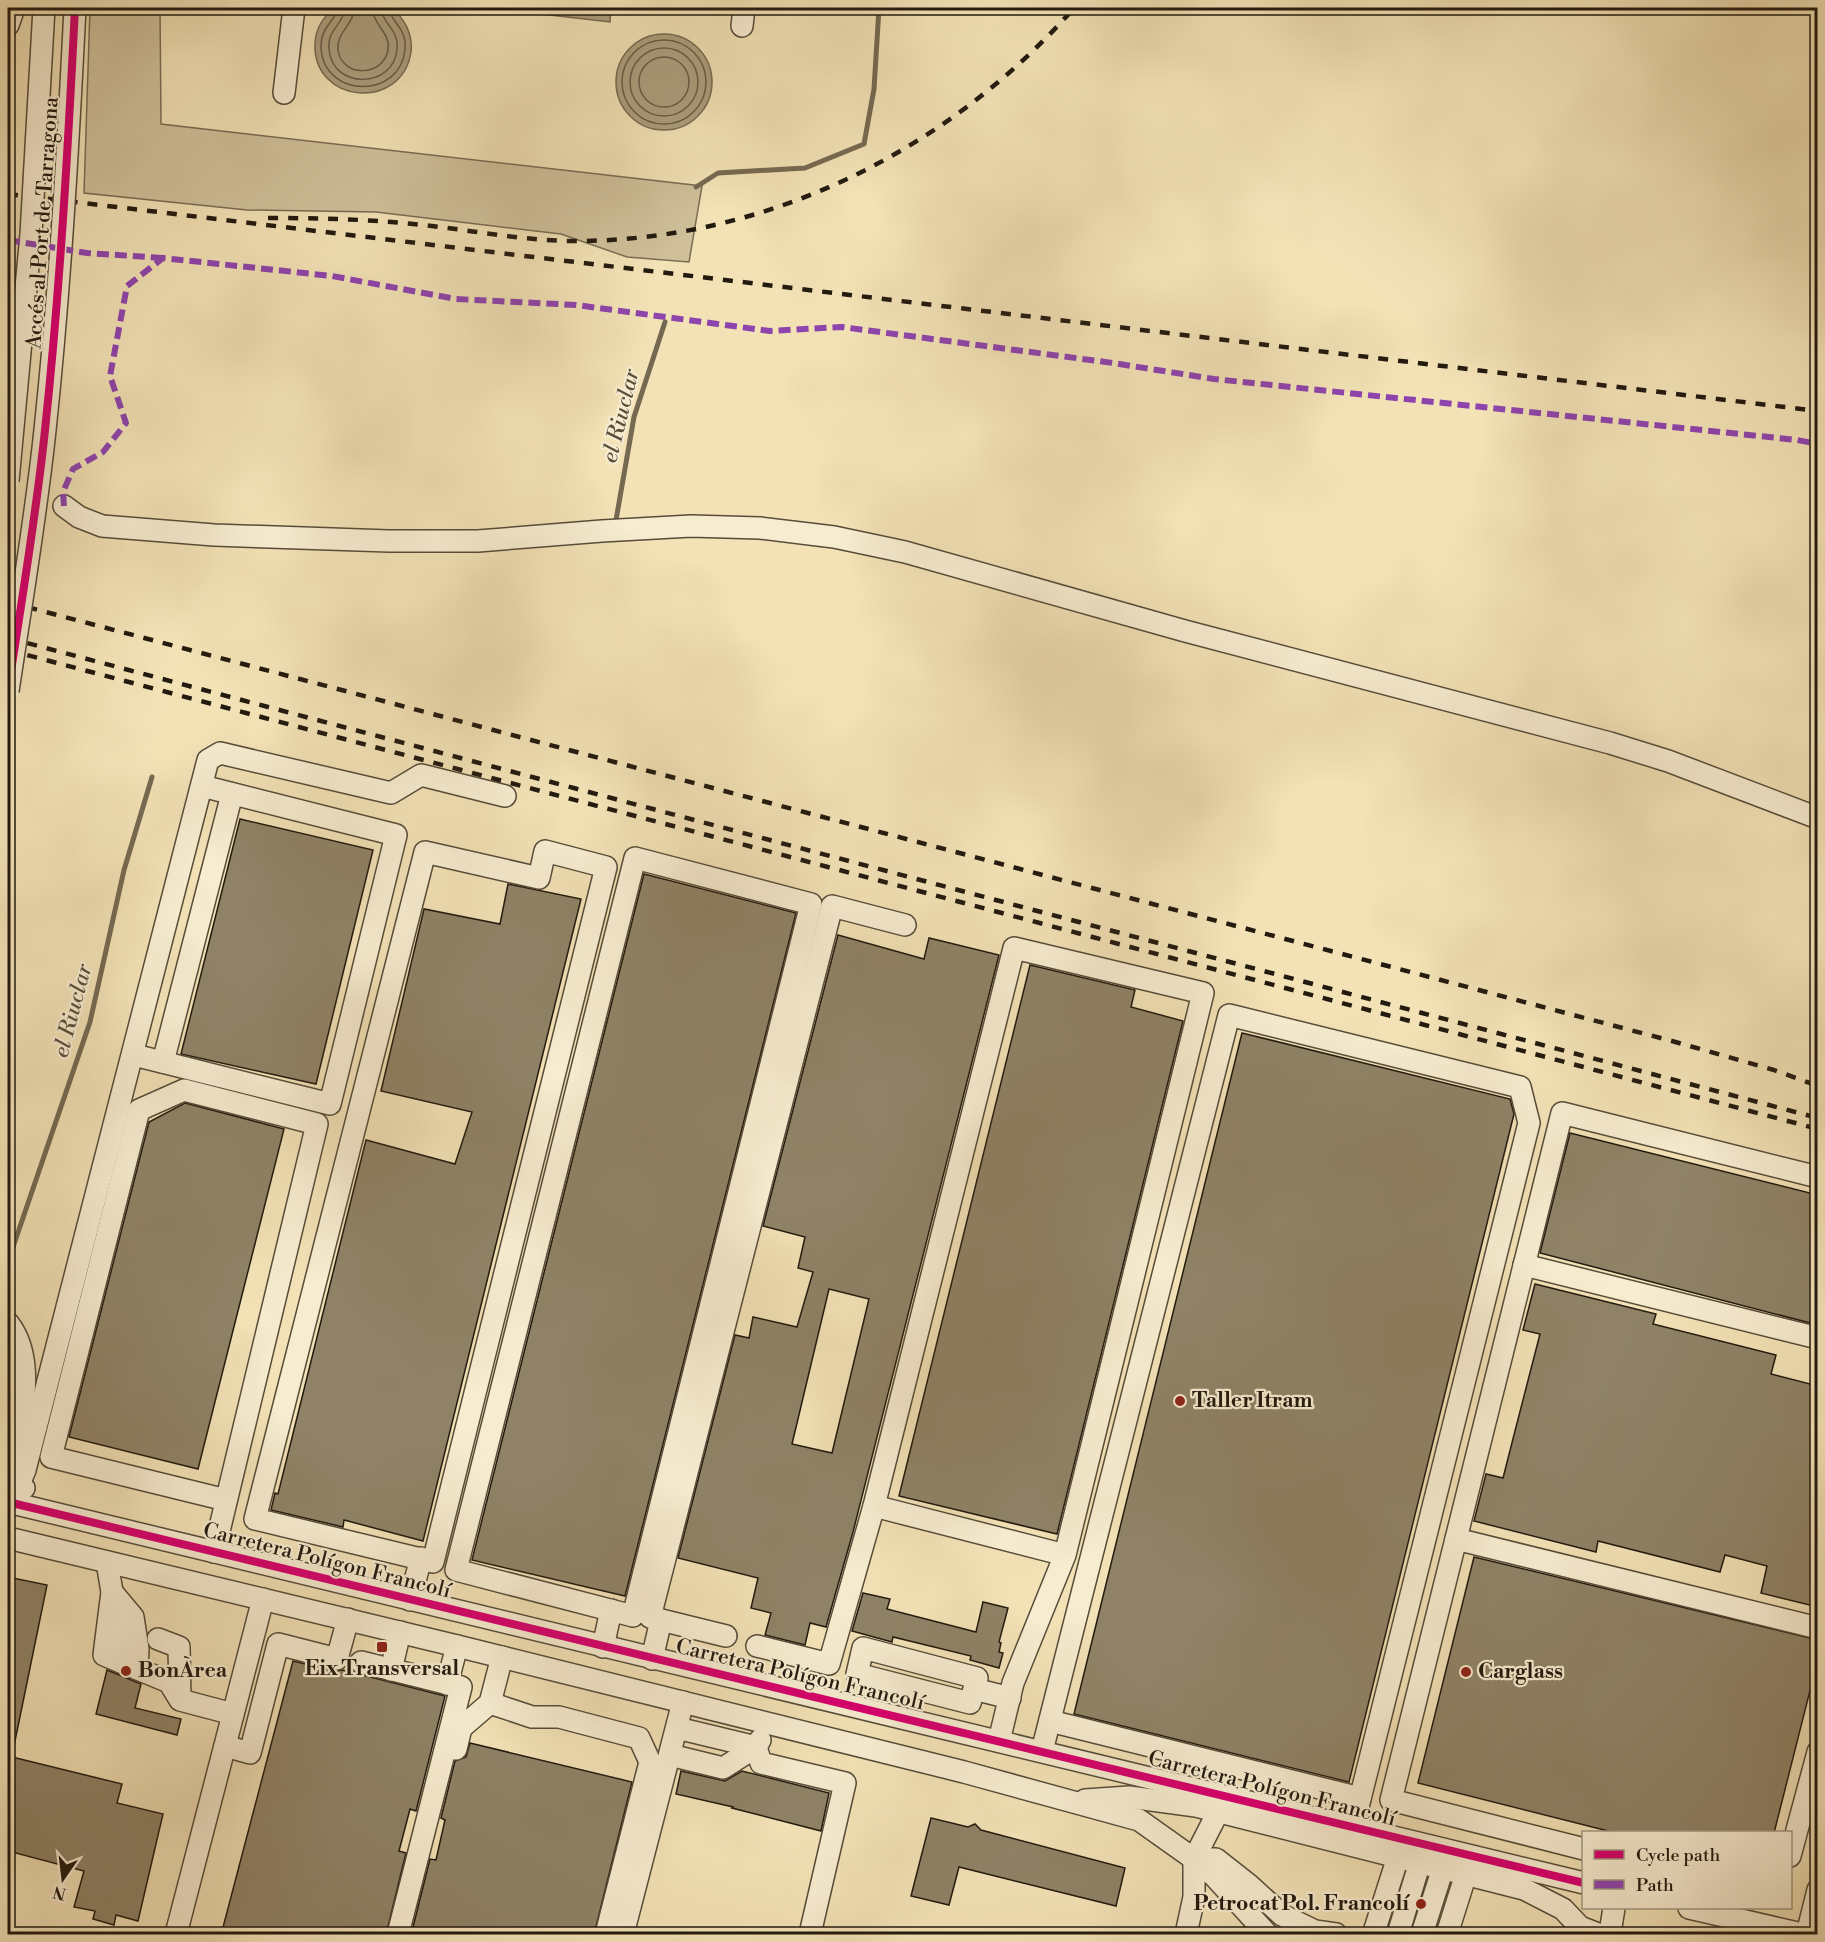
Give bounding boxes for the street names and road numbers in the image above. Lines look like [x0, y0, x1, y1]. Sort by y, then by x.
street label: Accés al Port de Tarragona [21, 96, 65, 351]
street label: Carretera Polígon Francolí [200, 1518, 455, 1605]
street label: Carretera Polígon Francolí [673, 1634, 928, 1717]
street label: Carretera Polígon Francolí [1145, 1746, 1400, 1833]

